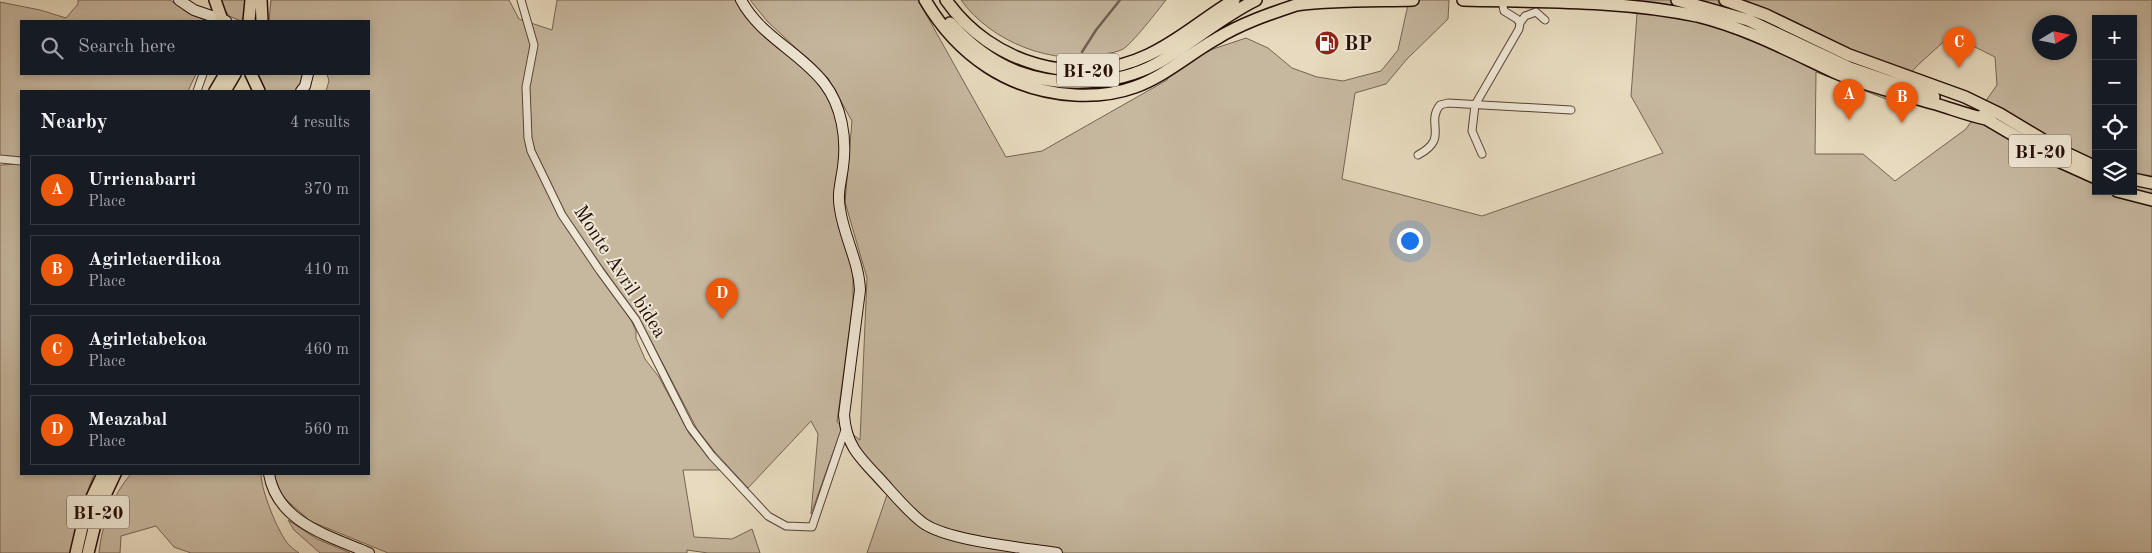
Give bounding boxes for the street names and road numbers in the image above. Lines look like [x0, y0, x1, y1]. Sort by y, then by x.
road number: BI-20 [1057, 54, 1119, 86]
road number: BI-20 [2009, 134, 2071, 168]
street label: Monte Avril bidea [569, 202, 670, 342]
road number: BI-20 [67, 496, 129, 528]

